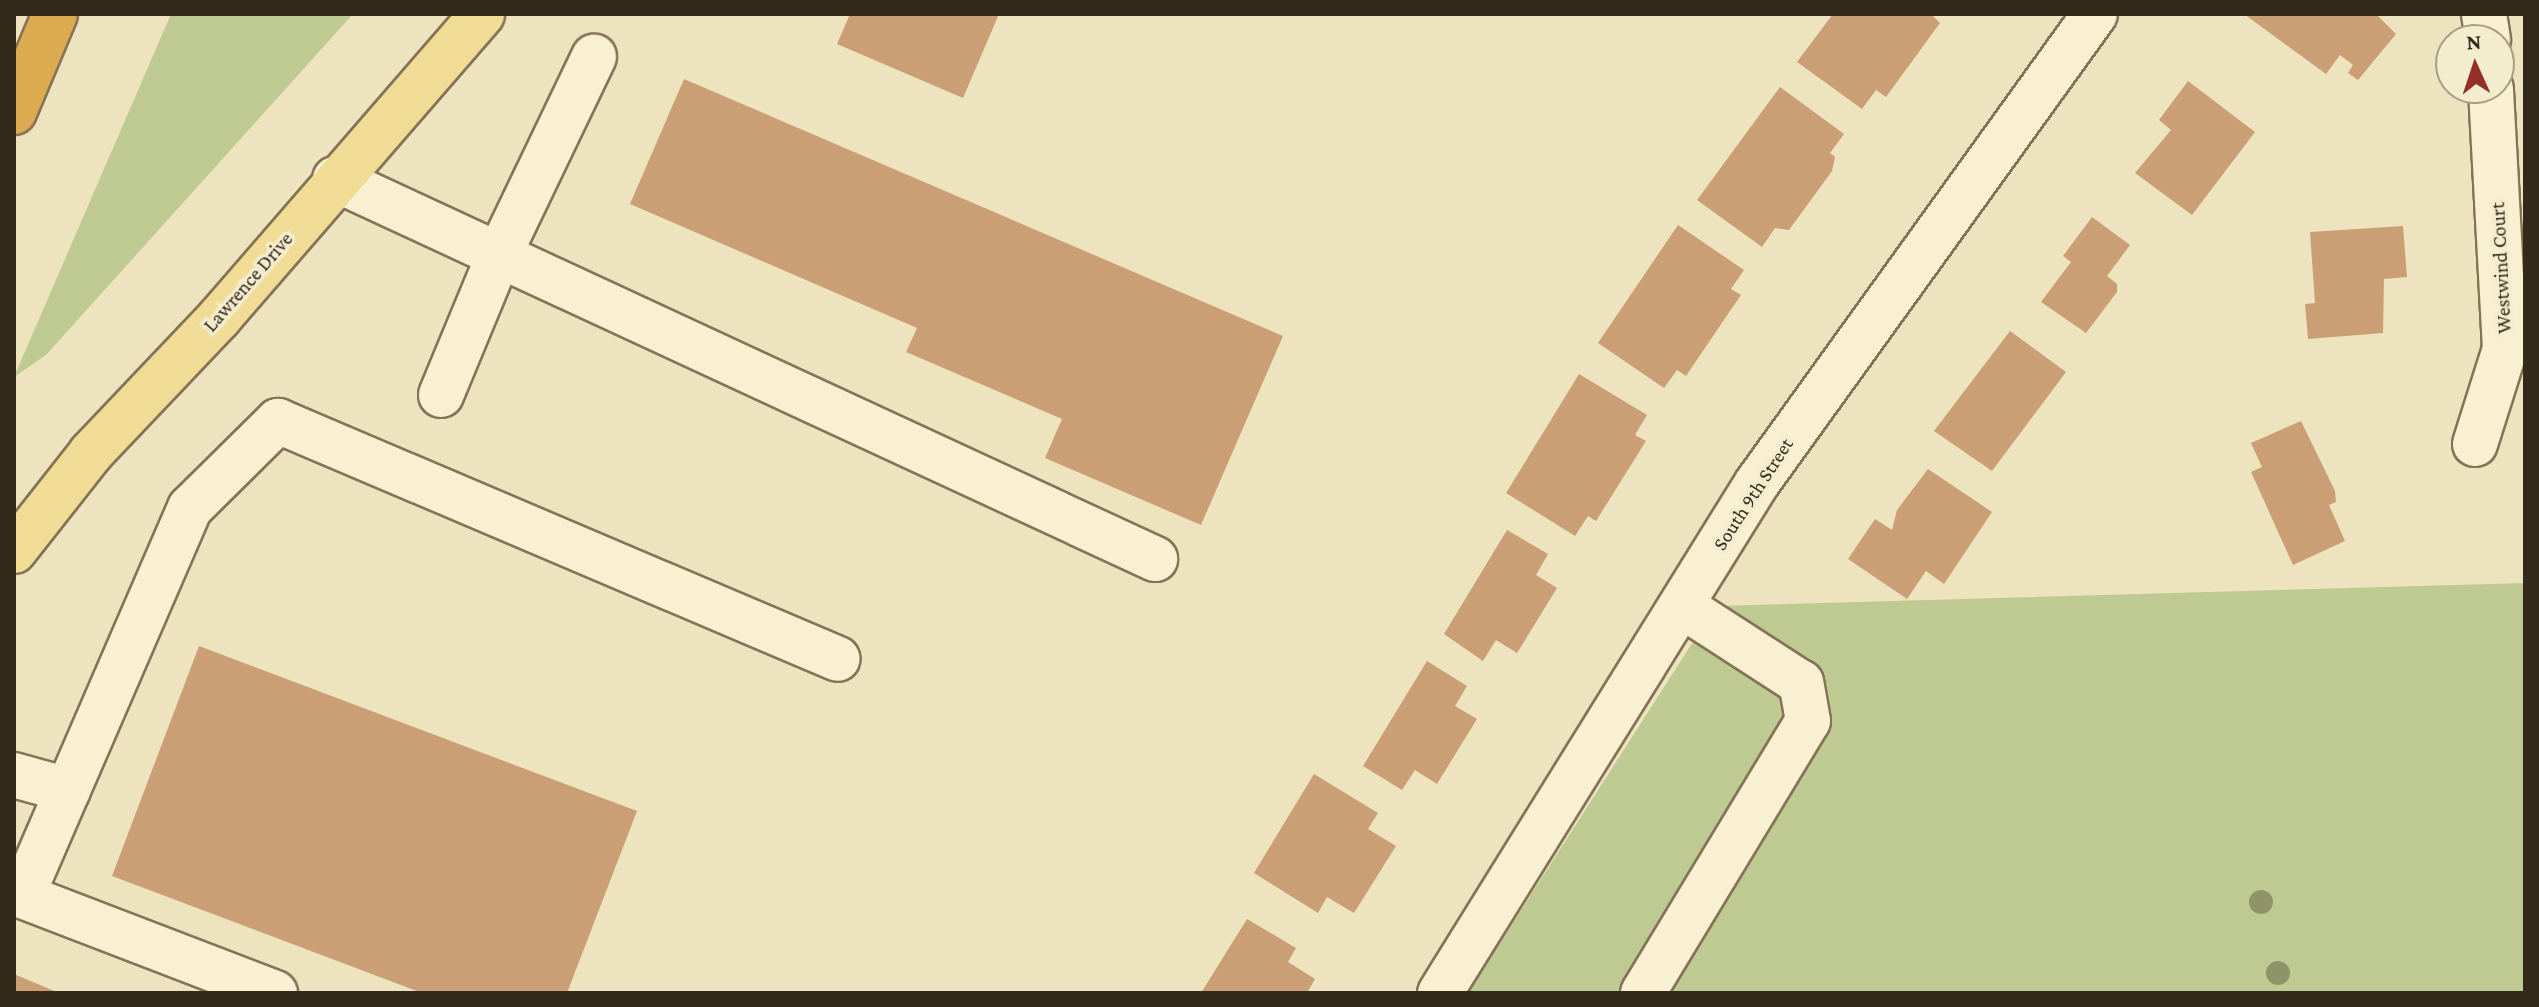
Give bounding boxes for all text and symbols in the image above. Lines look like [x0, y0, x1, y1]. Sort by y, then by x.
north arrow [2435, 24, 2515, 104]
text: N [2466, 29, 2482, 54]
street label: Westwind Court [2486, 202, 2516, 334]
street label: Lawrence Drive [198, 227, 298, 337]
street label: South 9th Street [1708, 433, 1798, 555]

